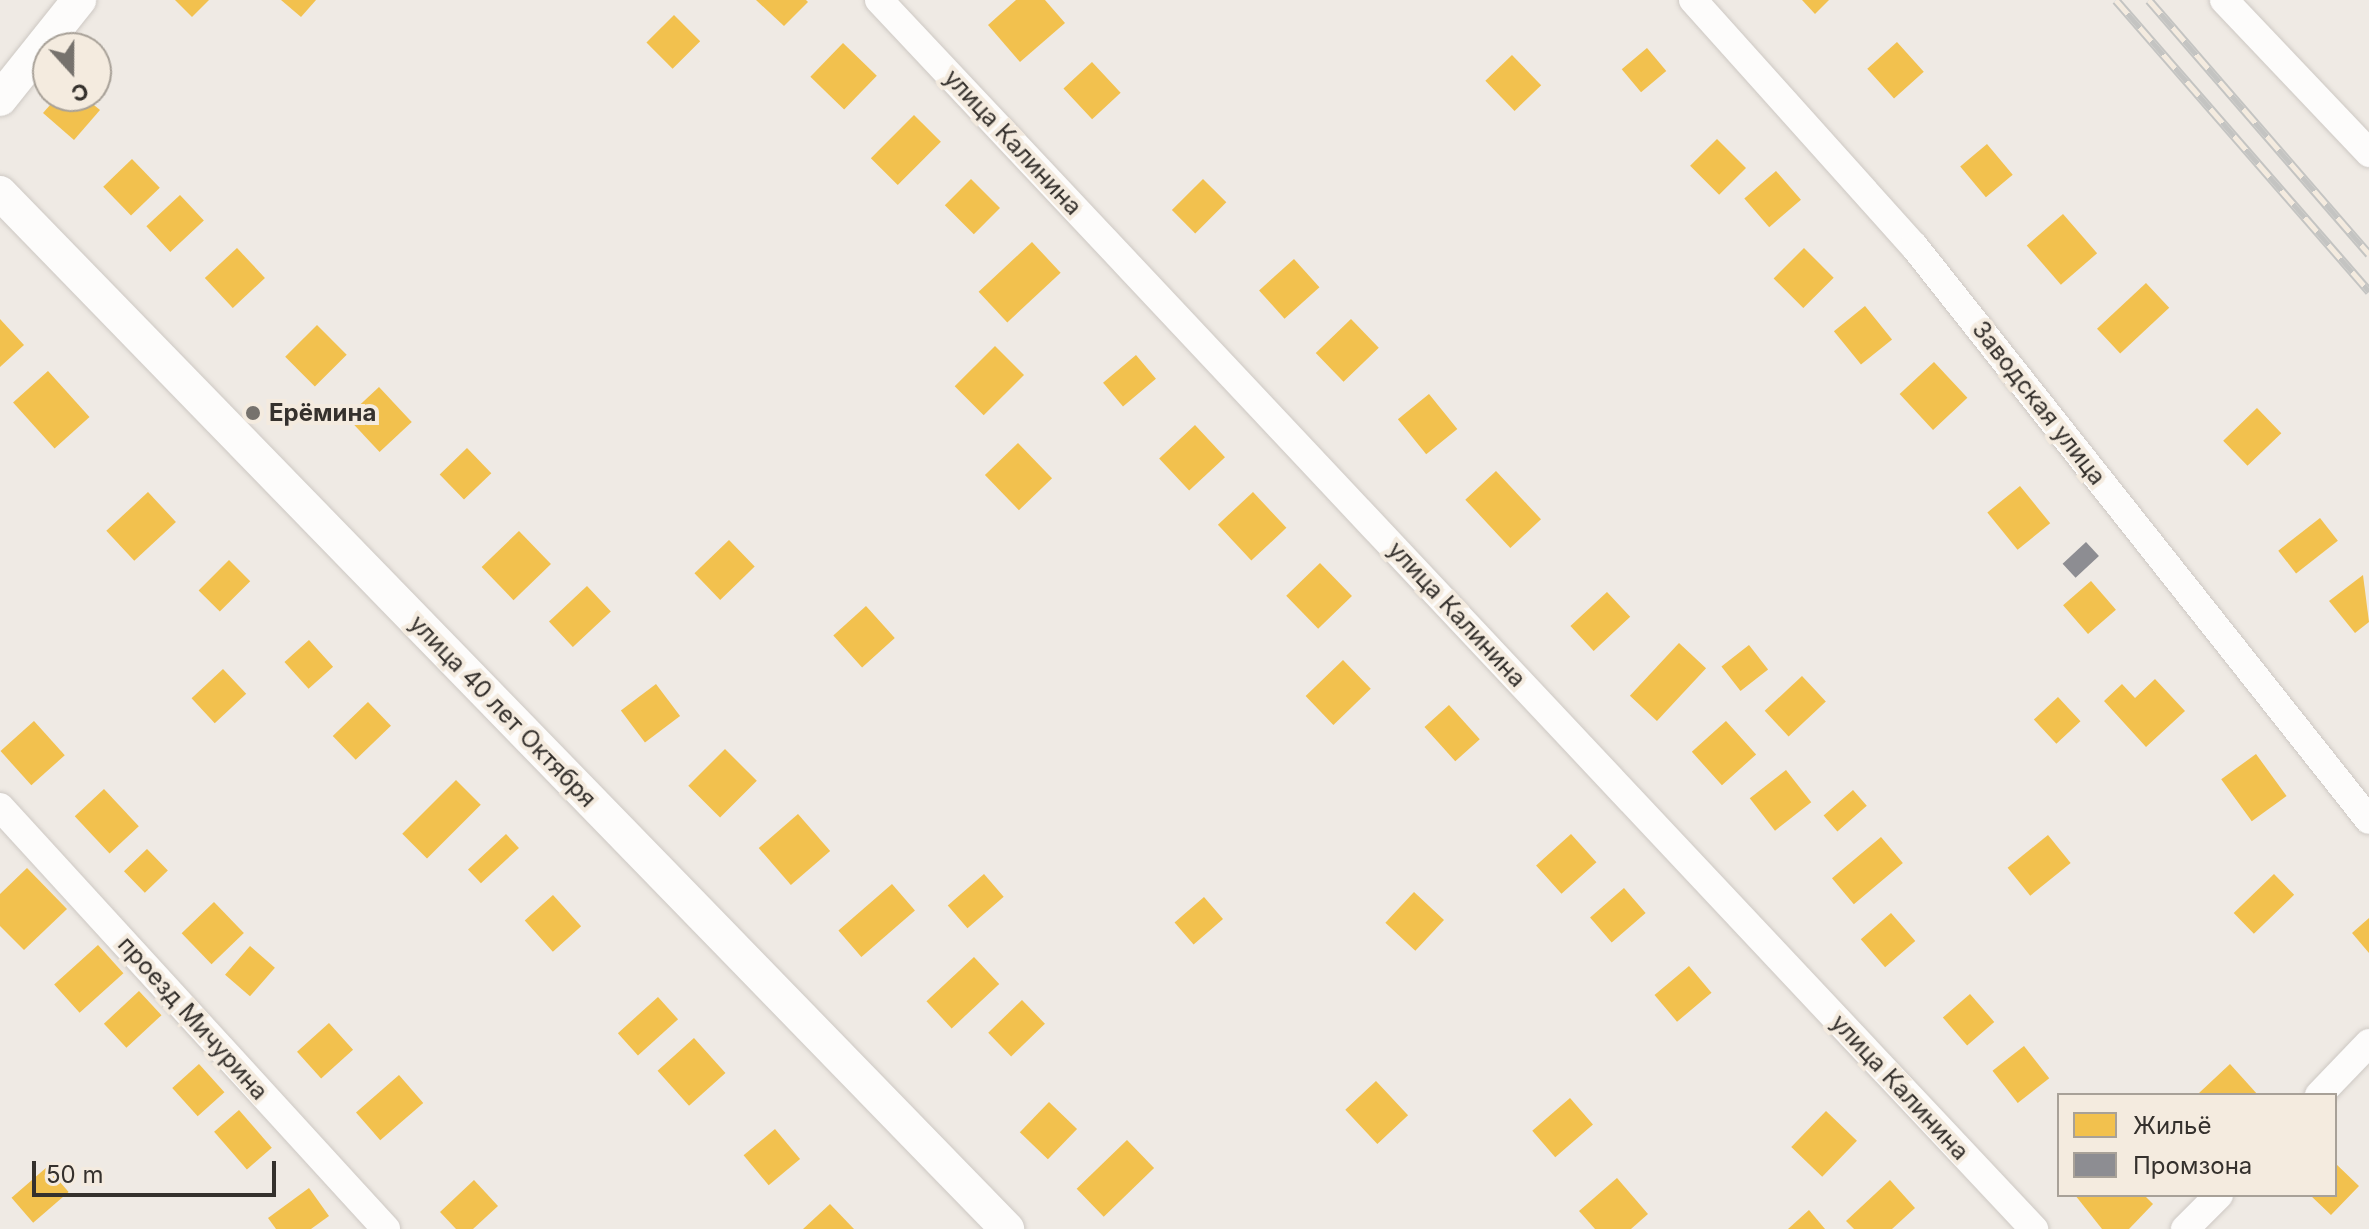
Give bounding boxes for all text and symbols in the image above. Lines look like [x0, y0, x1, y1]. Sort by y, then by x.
north arrow [32, 32, 112, 112]
street label: улица Калинина [938, 63, 1088, 221]
text: С [68, 77, 92, 108]
street label: Заводская улица [1966, 315, 2112, 491]
place label: Ерёмина [269, 399, 376, 427]
marker: Ерёмина [244, 404, 262, 422]
street label: улица Калинина [1382, 535, 1532, 693]
street label: улица 40 лет Октября [404, 609, 602, 813]
street label: проезд Мичурина [112, 930, 274, 1106]
street label: улица Калинина [1825, 1008, 1975, 1166]
legend [2057, 1093, 2337, 1197]
text: Жильё [2133, 1111, 2211, 1140]
scale bar [36, 1145, 280, 1195]
text: Промзона [2133, 1151, 2252, 1180]
text: 50 m [46, 1160, 104, 1189]

